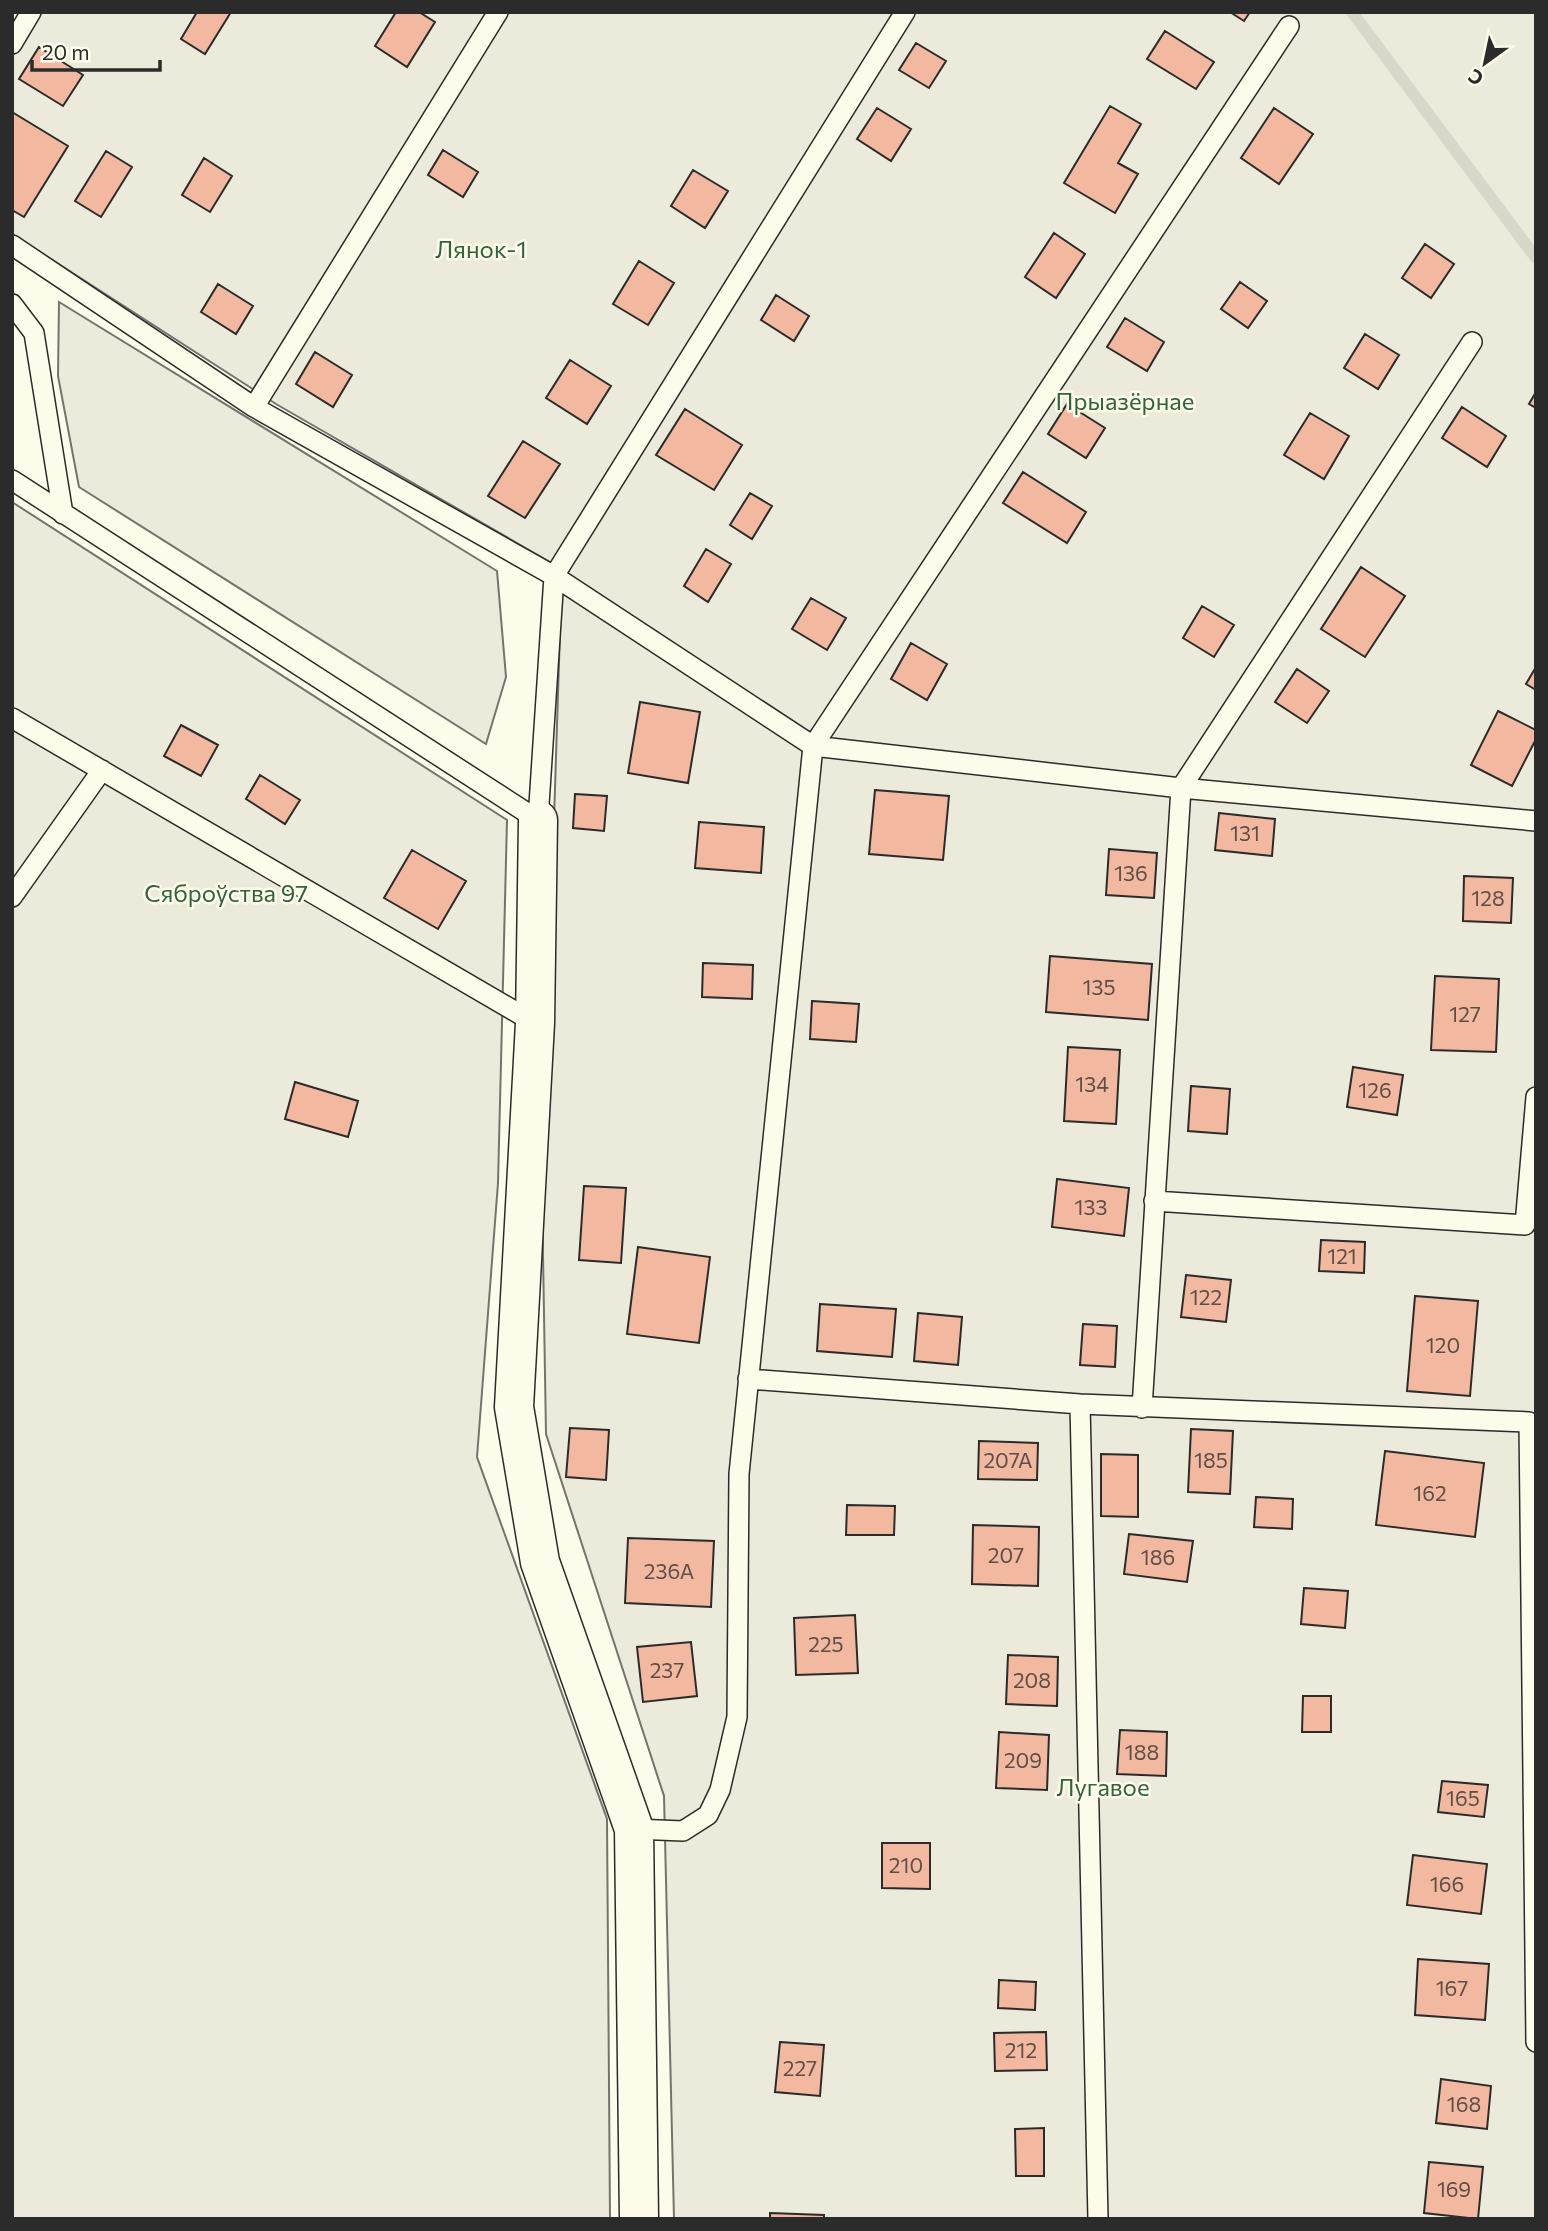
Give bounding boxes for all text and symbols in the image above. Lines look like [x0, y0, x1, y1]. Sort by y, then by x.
scale bar [32, 28, 159, 72]
north arrow [1450, 28, 1520, 98]
text: 20 m [42, 39, 90, 64]
text: С [1464, 64, 1487, 91]
park label: Лянок-1 [435, 234, 527, 263]
park label: Прыазёрнае [1056, 386, 1194, 415]
house number: 131 [1230, 820, 1260, 845]
house number: 136 [1114, 860, 1148, 885]
park label: Сяброўства 97 [144, 878, 308, 907]
house number: 128 [1471, 885, 1505, 910]
house number: 135 [1082, 974, 1116, 999]
house number: 127 [1449, 1001, 1481, 1026]
house number: 134 [1075, 1071, 1109, 1096]
house number: 126 [1358, 1077, 1392, 1102]
house number: 133 [1075, 1194, 1107, 1219]
house number: 121 [1327, 1243, 1357, 1268]
house number: 122 [1190, 1284, 1222, 1309]
house number: 120 [1426, 1332, 1460, 1357]
house number: 207А [983, 1447, 1033, 1472]
house number: 185 [1194, 1447, 1228, 1472]
house number: 162 [1413, 1480, 1447, 1505]
house number: 207 [988, 1542, 1024, 1567]
house number: 186 [1141, 1544, 1175, 1569]
house number: 236А [644, 1558, 694, 1583]
house number: 225 [808, 1631, 844, 1656]
house number: 237 [650, 1657, 684, 1682]
house number: 208 [1013, 1667, 1051, 1692]
house number: 188 [1125, 1739, 1159, 1764]
house number: 209 [1004, 1747, 1042, 1772]
park label: Лугавое [1056, 1772, 1150, 1801]
house number: 165 [1446, 1785, 1480, 1810]
house number: 210 [889, 1852, 923, 1877]
house number: 166 [1430, 1871, 1464, 1896]
house number: 167 [1436, 1975, 1468, 2000]
house number: 212 [1005, 2037, 1037, 2062]
house number: 227 [783, 2055, 817, 2080]
house number: 168 [1447, 2091, 1481, 2116]
house number: 169 [1437, 2176, 1471, 2201]

